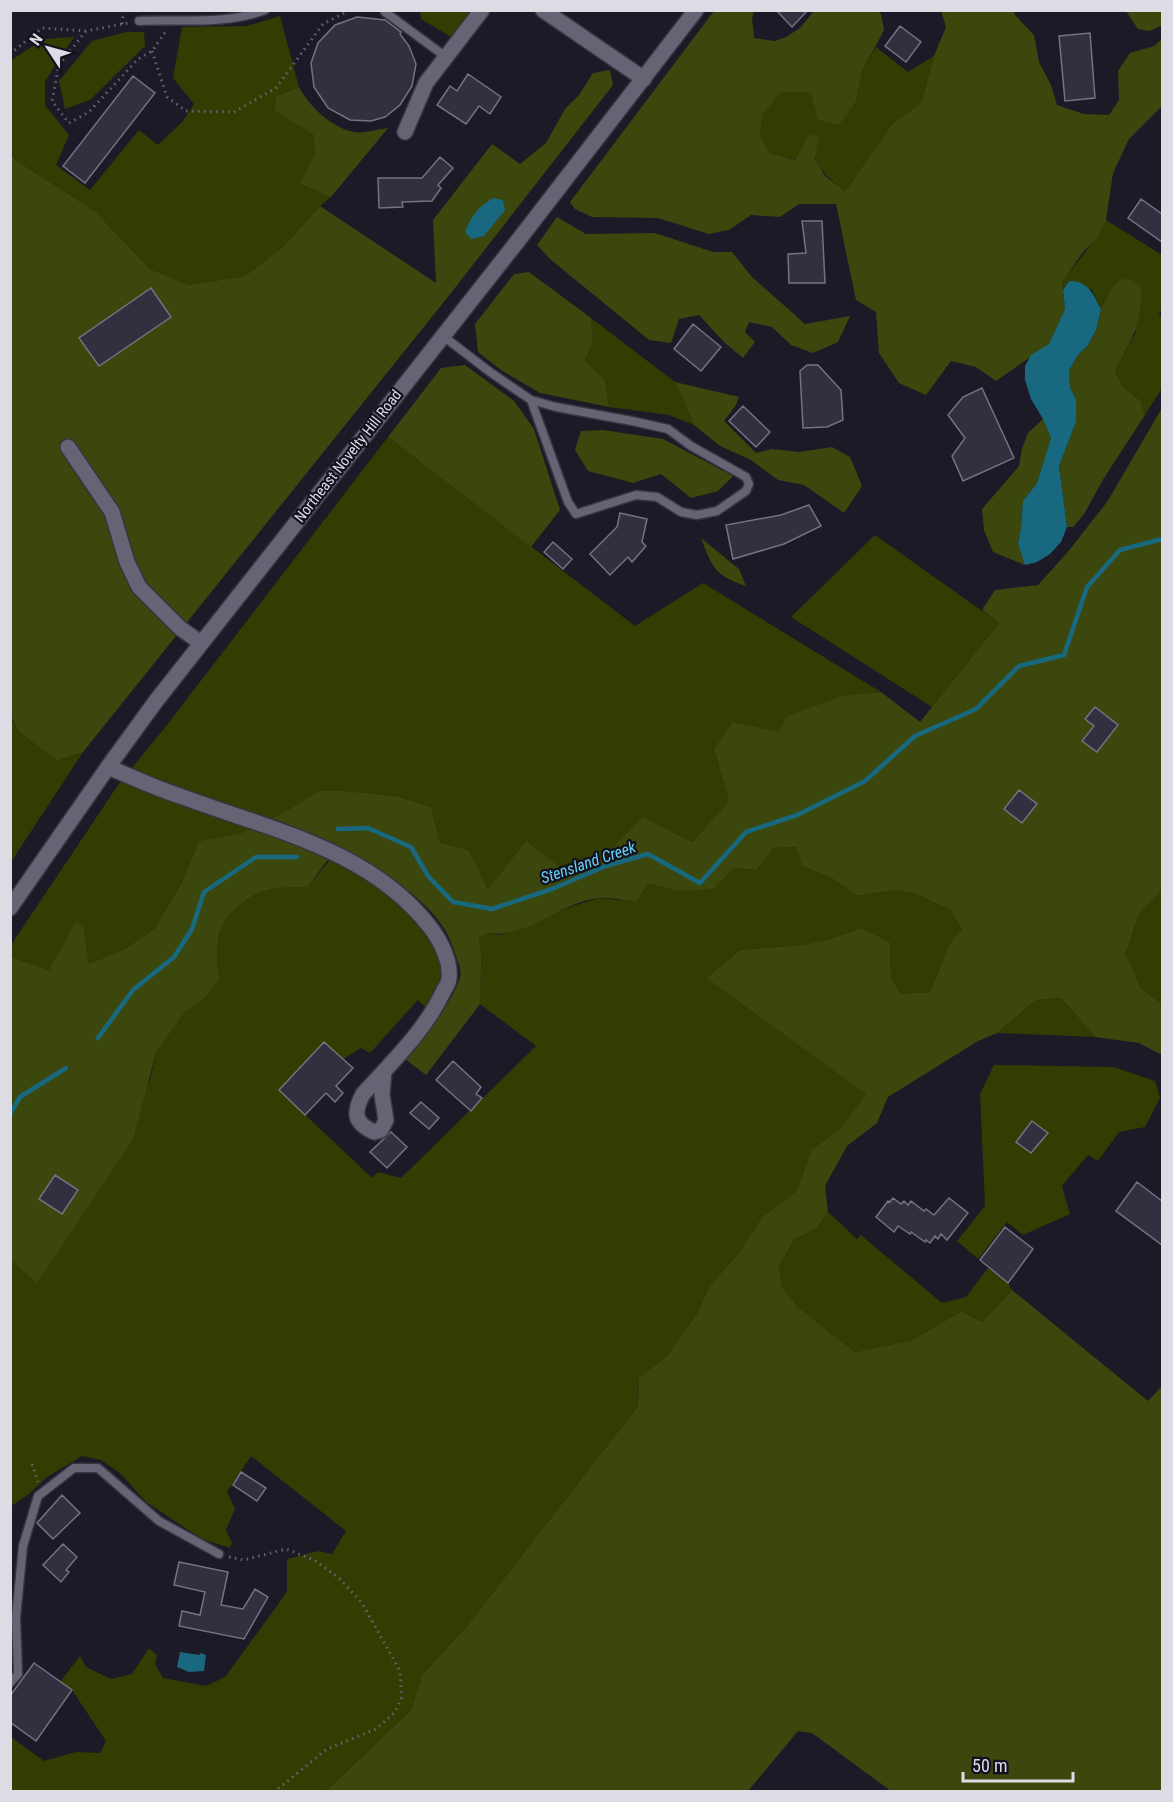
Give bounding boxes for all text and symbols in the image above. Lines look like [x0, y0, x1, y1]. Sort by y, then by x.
north arrow [18, 18, 78, 78]
text: N [26, 30, 47, 49]
street label: Northeast Novelty Hill Road [291, 386, 405, 526]
water label: Stensland Creek [538, 837, 639, 888]
scale bar [963, 1745, 1072, 1783]
text: 50 m [972, 1755, 1007, 1776]

